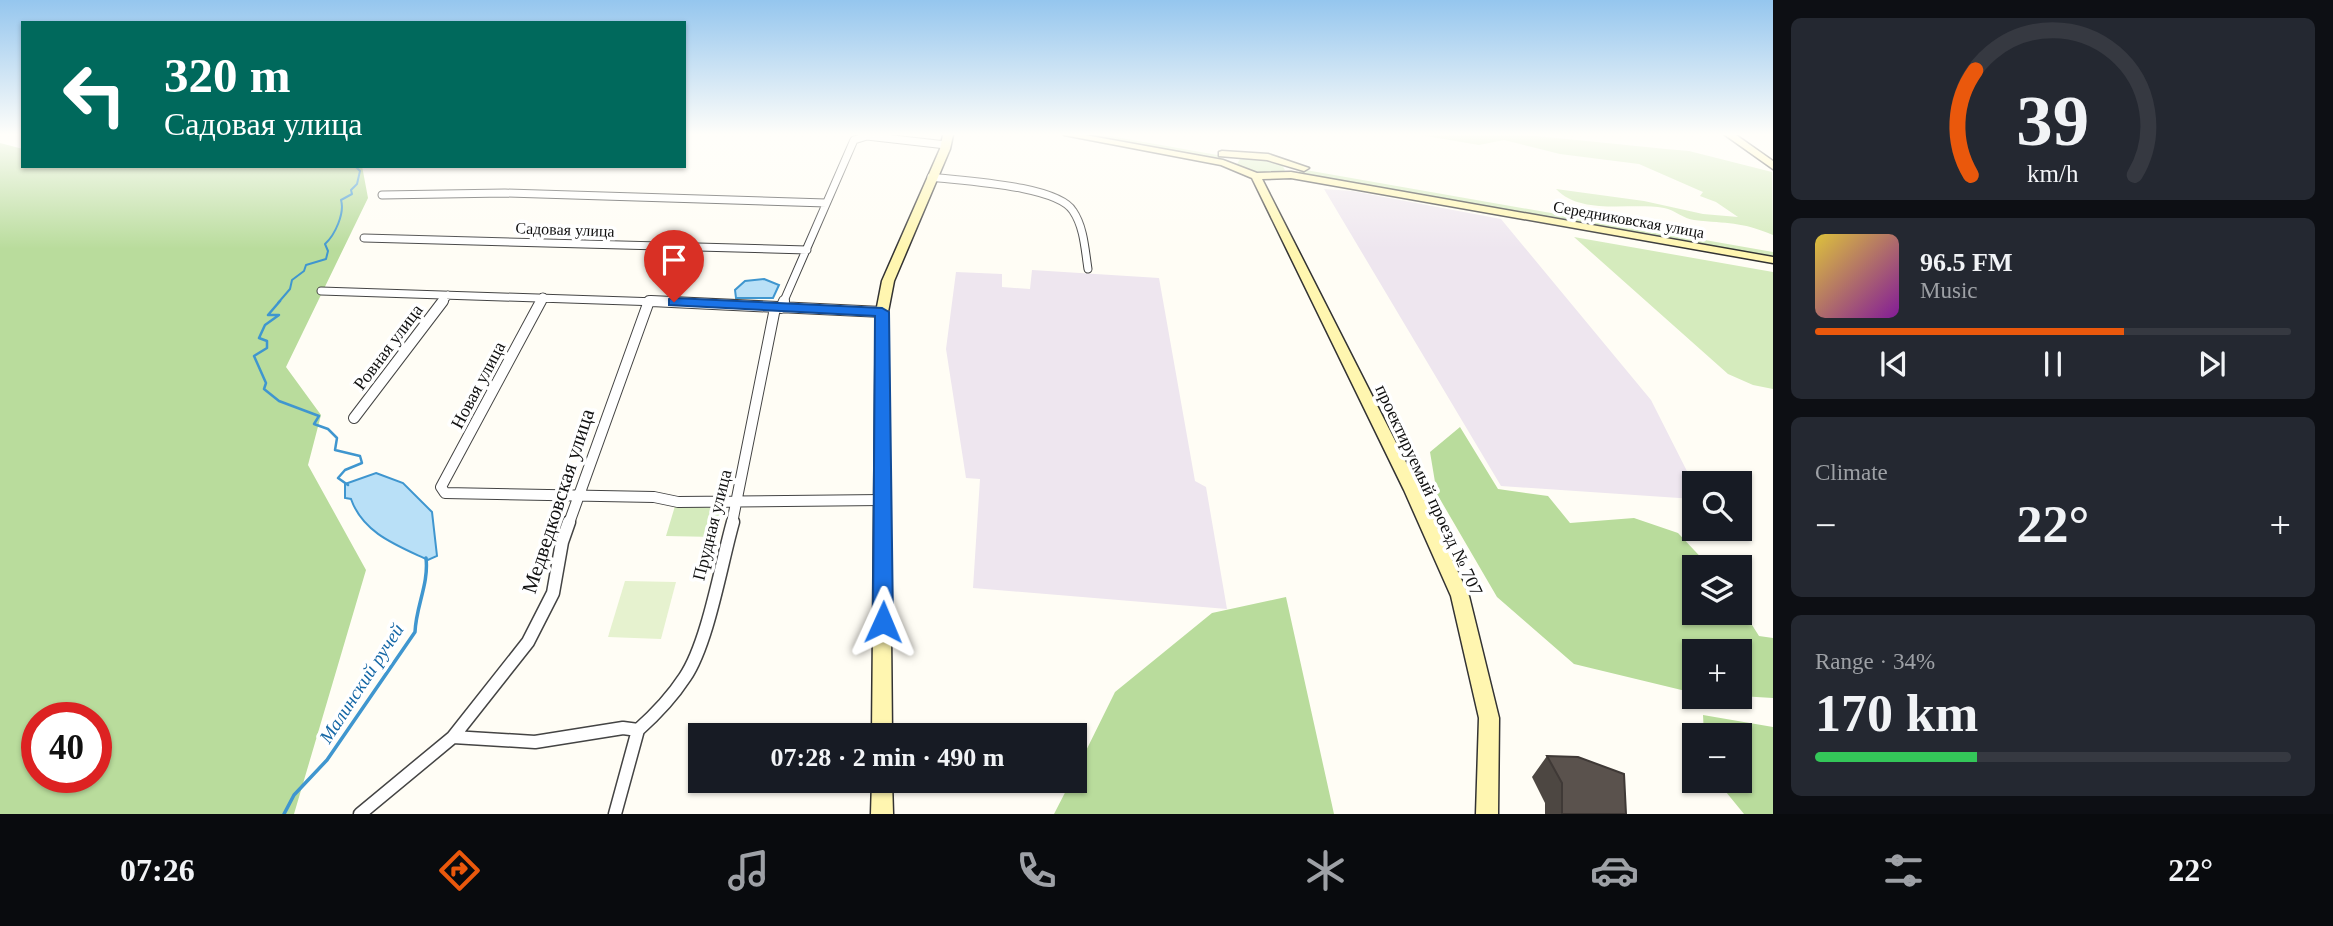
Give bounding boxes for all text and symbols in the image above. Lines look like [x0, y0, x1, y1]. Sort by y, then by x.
text: 320 m [164, 48, 291, 103]
icon: left [49, 49, 140, 140]
text: 39 [2017, 80, 2089, 161]
text: Садовая улица [164, 106, 362, 142]
text: km/h [2027, 160, 2079, 187]
street label: Середниковская улица [1552, 198, 1706, 242]
street label: Садовая улица [515, 219, 615, 241]
pin [644, 230, 704, 302]
icon: arrive [655, 241, 693, 279]
text: 96.5 FM [1920, 248, 2012, 277]
text: Music [1920, 278, 1978, 303]
street label: Ровная улица [349, 300, 427, 394]
street label: Новая улица [447, 338, 509, 432]
icon: previous [1875, 345, 1913, 383]
icon: pause [2034, 345, 2072, 383]
icon: next [2193, 345, 2231, 383]
street label: проектируемый проезд № 707 [1371, 381, 1487, 599]
street label: Медведковская улица [517, 405, 599, 596]
text: Climate [1815, 460, 1888, 485]
street label: Прудная улица [689, 467, 735, 583]
map controls [1682, 471, 1752, 793]
button: search [1682, 471, 1752, 541]
text: 22° [2017, 496, 2089, 553]
text: − [1815, 504, 1836, 546]
text: + [2270, 504, 2291, 546]
button: layers [1682, 555, 1752, 625]
position arrow [846, 585, 920, 659]
water label: Малинский ручей [314, 619, 408, 748]
button: + [1682, 639, 1752, 709]
text: Range · 34% [1815, 649, 1935, 674]
text: 170 km [1815, 685, 1978, 742]
speed limit sign: 40 [21, 702, 112, 793]
button: − [1682, 723, 1752, 793]
text: 07:28 · 2 min · 490 m [771, 743, 1005, 772]
icon: directions [435, 846, 484, 895]
icon: music [724, 846, 773, 895]
icon: phone [1012, 846, 1061, 895]
icon: climate [1301, 846, 1350, 895]
icon: car [1590, 846, 1639, 895]
icon: filters [1879, 846, 1928, 895]
text: 07:26 [120, 852, 195, 888]
text: 22° [2168, 852, 2213, 888]

